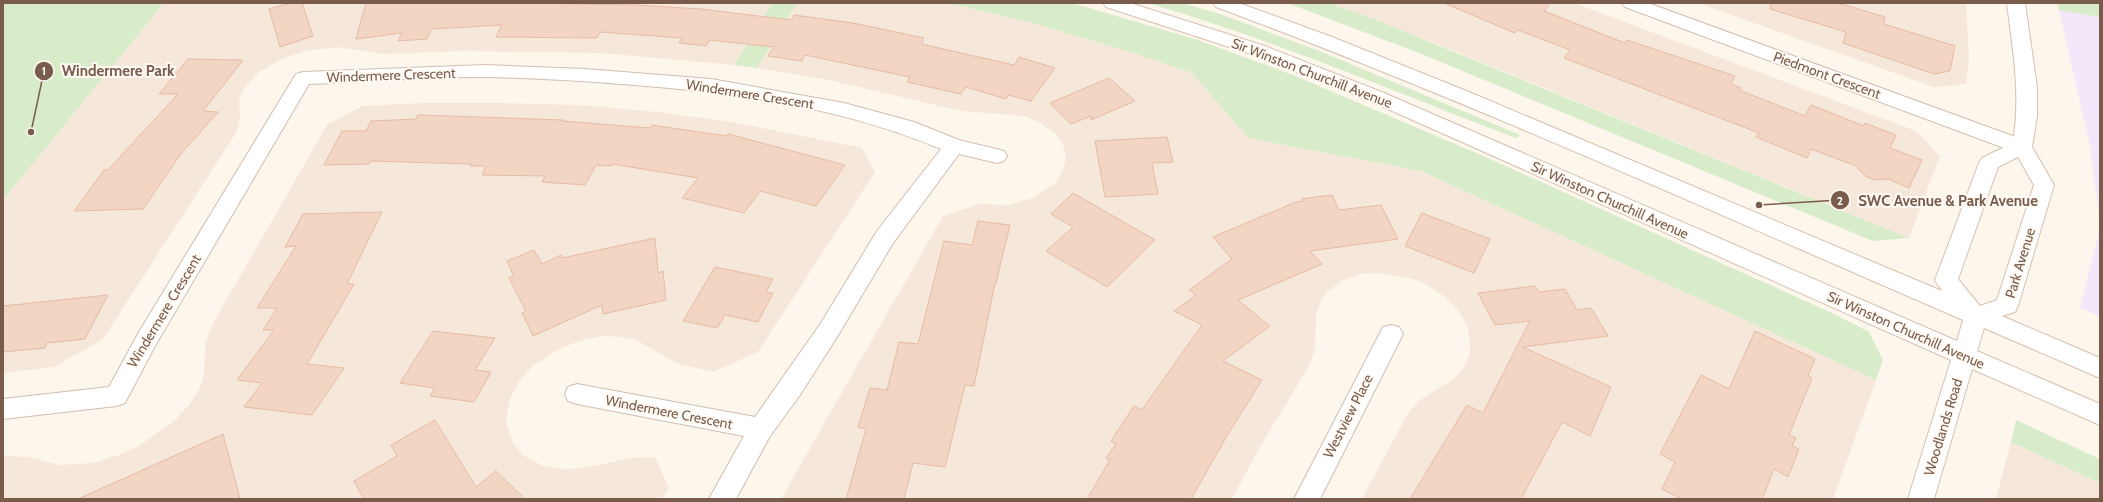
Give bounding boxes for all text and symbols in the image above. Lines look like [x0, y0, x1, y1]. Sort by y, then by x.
street label: Sir Winston Churchill Avenue [1229, 34, 1395, 112]
street label: Piedmont Crescent [1771, 47, 1883, 103]
callout: Windermere Park [34, 57, 182, 84]
text: Windermere Park [62, 62, 175, 80]
text: 1 [42, 63, 46, 78]
street label: Windermere Crescent [326, 64, 456, 86]
street label: Windermere Crescent [685, 75, 815, 113]
street label: Sir Winston Churchill Avenue [1528, 157, 1692, 243]
callout: SWC Avenue & Park Avenue [1830, 187, 2046, 214]
text: SWC Avenue & Park Avenue [1858, 192, 2038, 210]
text: 2 [1837, 193, 1843, 208]
street label: Park Avenue [2001, 226, 2039, 300]
street label: Windermere Crescent [123, 251, 205, 371]
street label: Sir Winston Churchill Avenue [1824, 287, 1988, 373]
street label: Westview Place [1319, 371, 1377, 461]
street label: Woodlands Road [1920, 376, 1966, 478]
street label: Windermere Crescent [604, 391, 734, 433]

